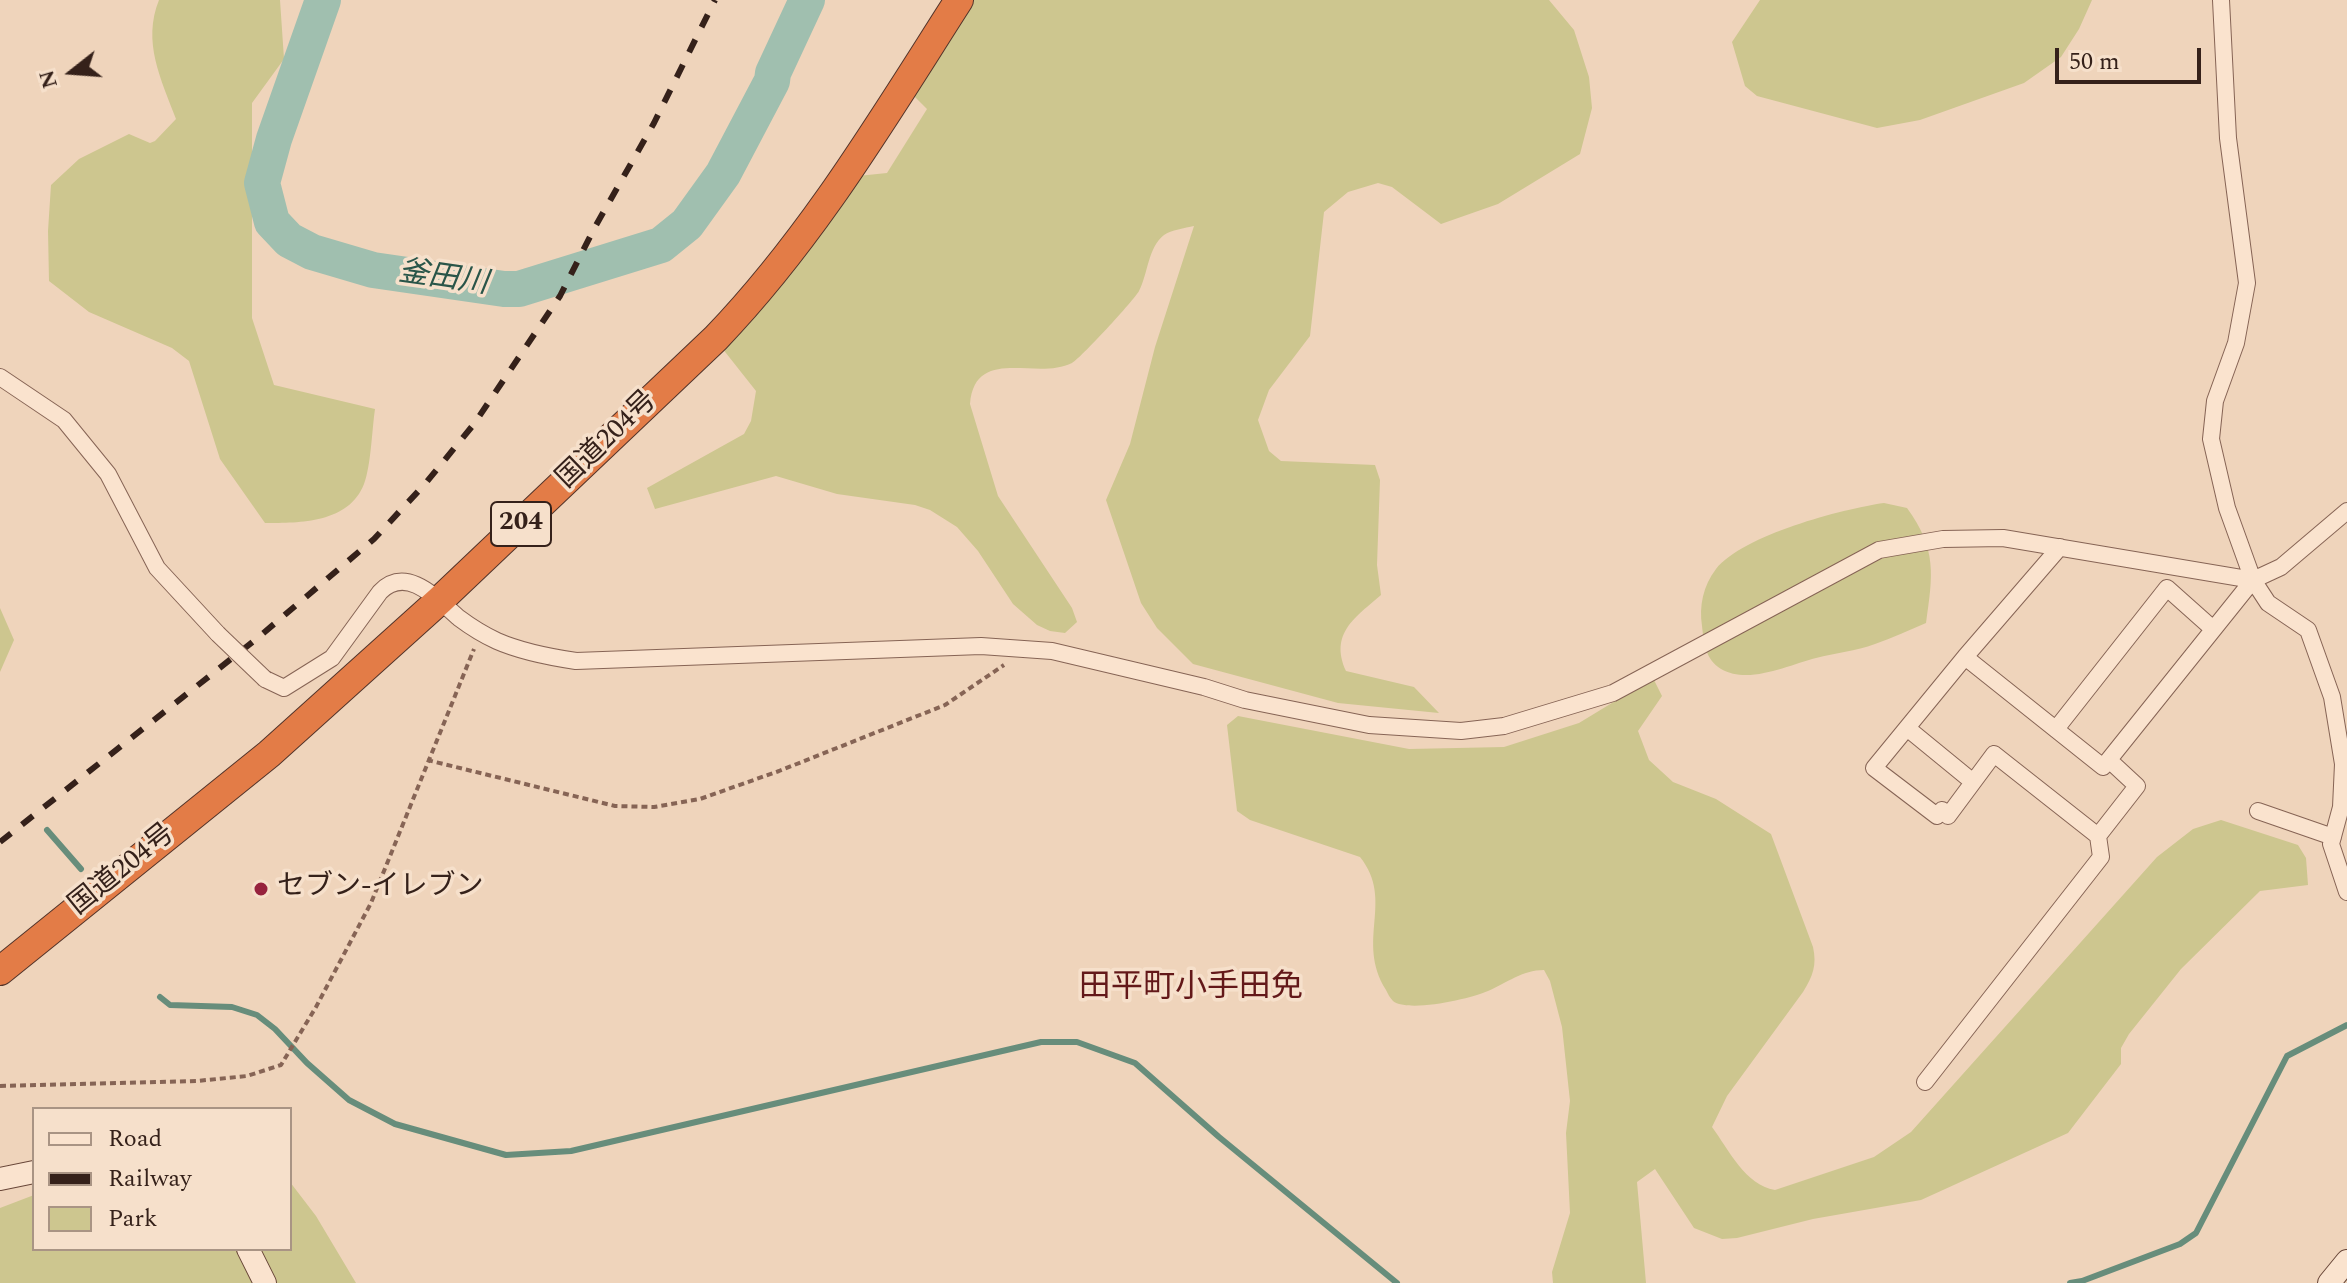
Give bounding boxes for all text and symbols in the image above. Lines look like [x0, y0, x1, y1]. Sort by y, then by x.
north arrow [32, 32, 112, 112]
scale bar [2059, 32, 2205, 82]
text: 50 m [2069, 44, 2120, 80]
text: N [30, 66, 67, 93]
water label: 釜田川 [396, 256, 490, 304]
street label: 国道204号 [551, 385, 665, 497]
road number: 204 [491, 502, 551, 546]
street label: 国道204号 [63, 818, 183, 924]
place label: セブン-イレブン [277, 872, 483, 906]
marker: セブン-イレブン [252, 880, 270, 898]
district label: 田平町小手田免 [1079, 971, 1303, 1009]
legend [32, 1107, 292, 1251]
text: Road [108, 1121, 162, 1157]
text: Railway [108, 1161, 192, 1197]
text: Park [108, 1201, 158, 1237]

